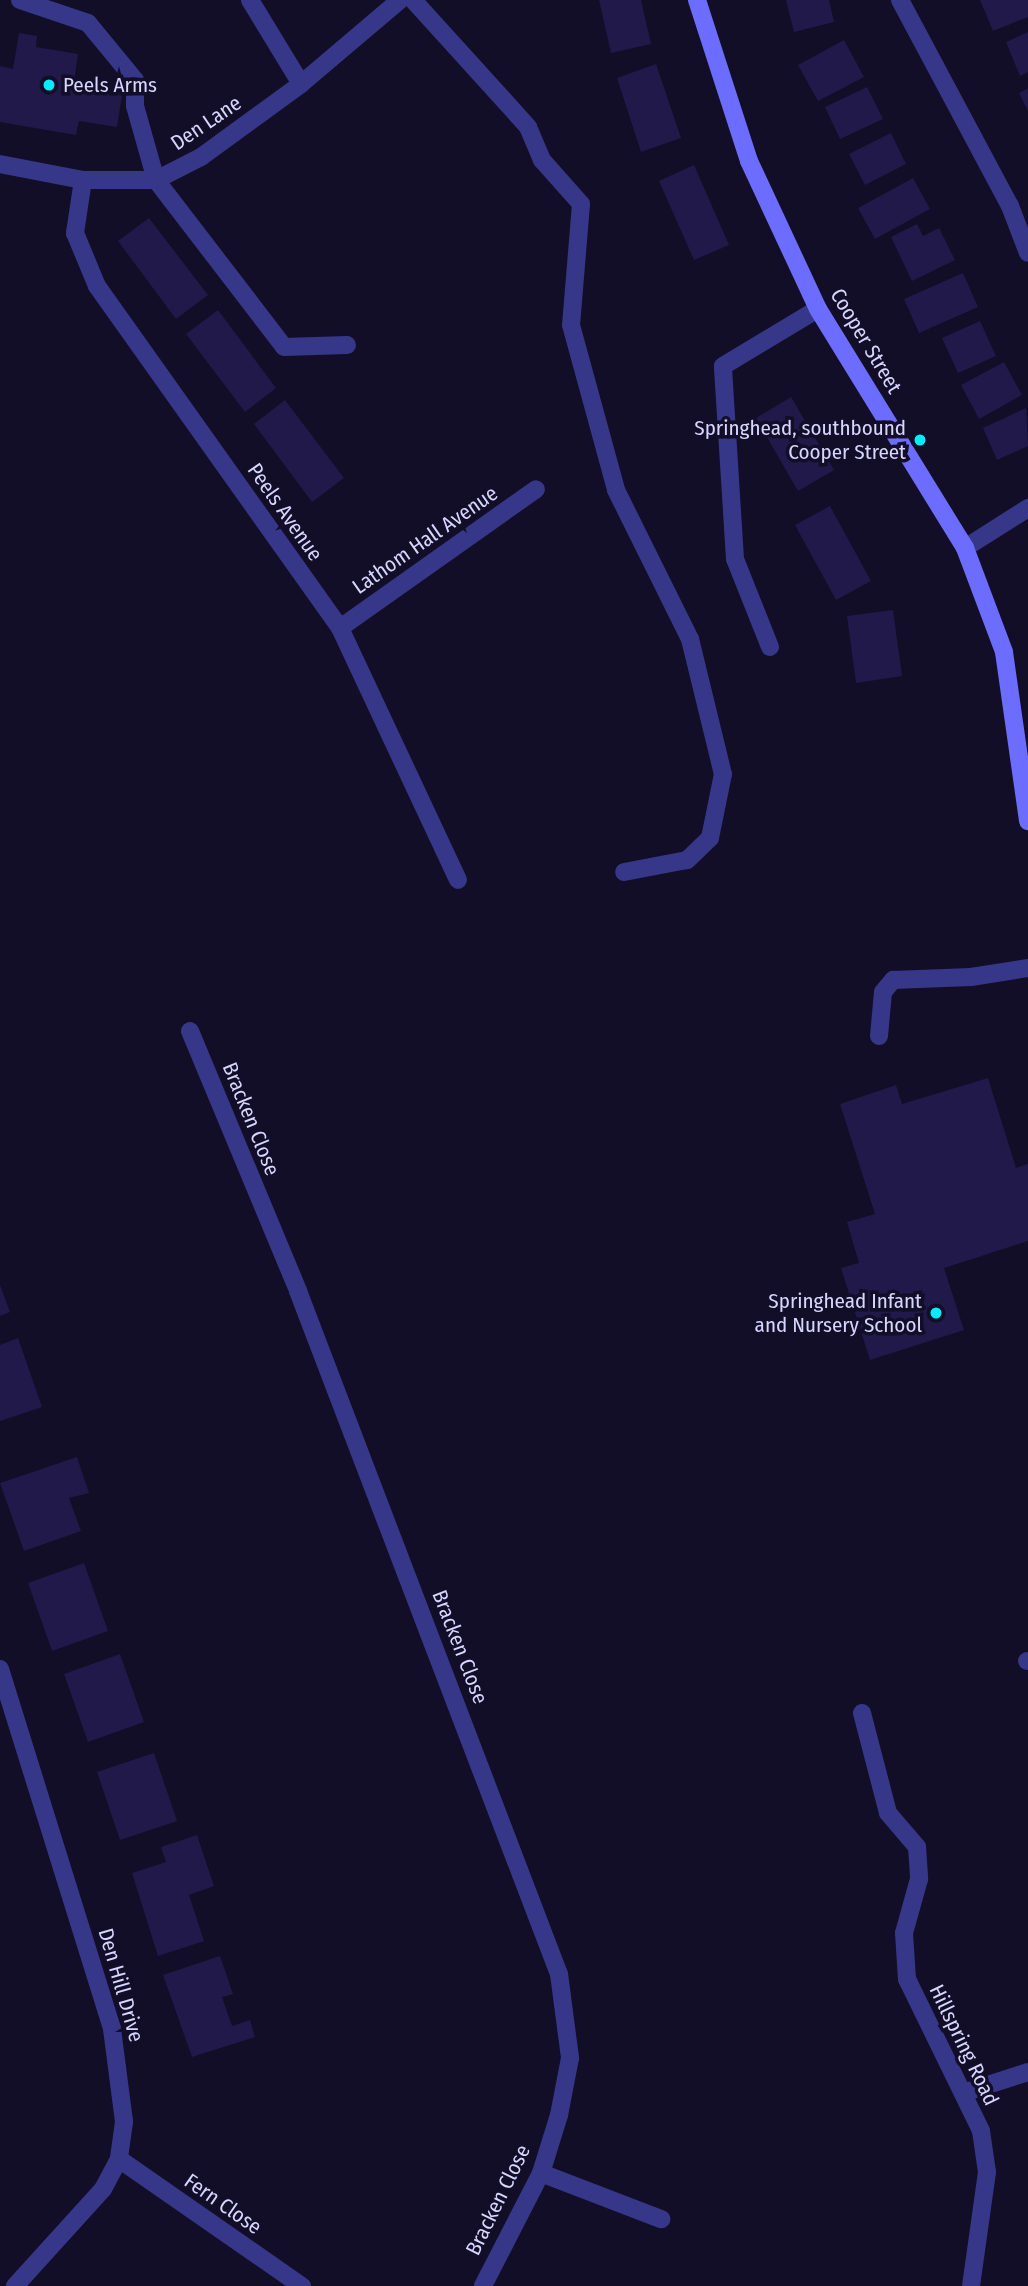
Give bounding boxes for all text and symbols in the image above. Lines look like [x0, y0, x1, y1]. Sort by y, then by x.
place label: Peels Arms [63, 72, 157, 98]
marker: Peels Arms [41, 77, 57, 93]
street label: Den Lane [166, 90, 246, 156]
street label: Cooper Street [825, 284, 907, 398]
place label: Springhead, southbound Cooper Street [694, 415, 906, 465]
marker: Springhead, southbound Cooper Street [912, 432, 928, 448]
street label: Peels Avenue [242, 458, 328, 566]
street label: Lathom Hall Avenue [348, 481, 502, 599]
street label: Bracken Close [217, 1059, 285, 1179]
place label: Springhead Infant and Nursery School [755, 1288, 922, 1338]
marker: Springhead Infant and Nursery School [928, 1305, 944, 1321]
street label: Bracken Close [427, 1587, 493, 1707]
street label: Den Hill Drive [93, 1925, 149, 2045]
street label: Hillspring Road [924, 1980, 1004, 2110]
street label: Bracken Close [460, 2141, 536, 2259]
street label: Fern Close [180, 2168, 266, 2240]

